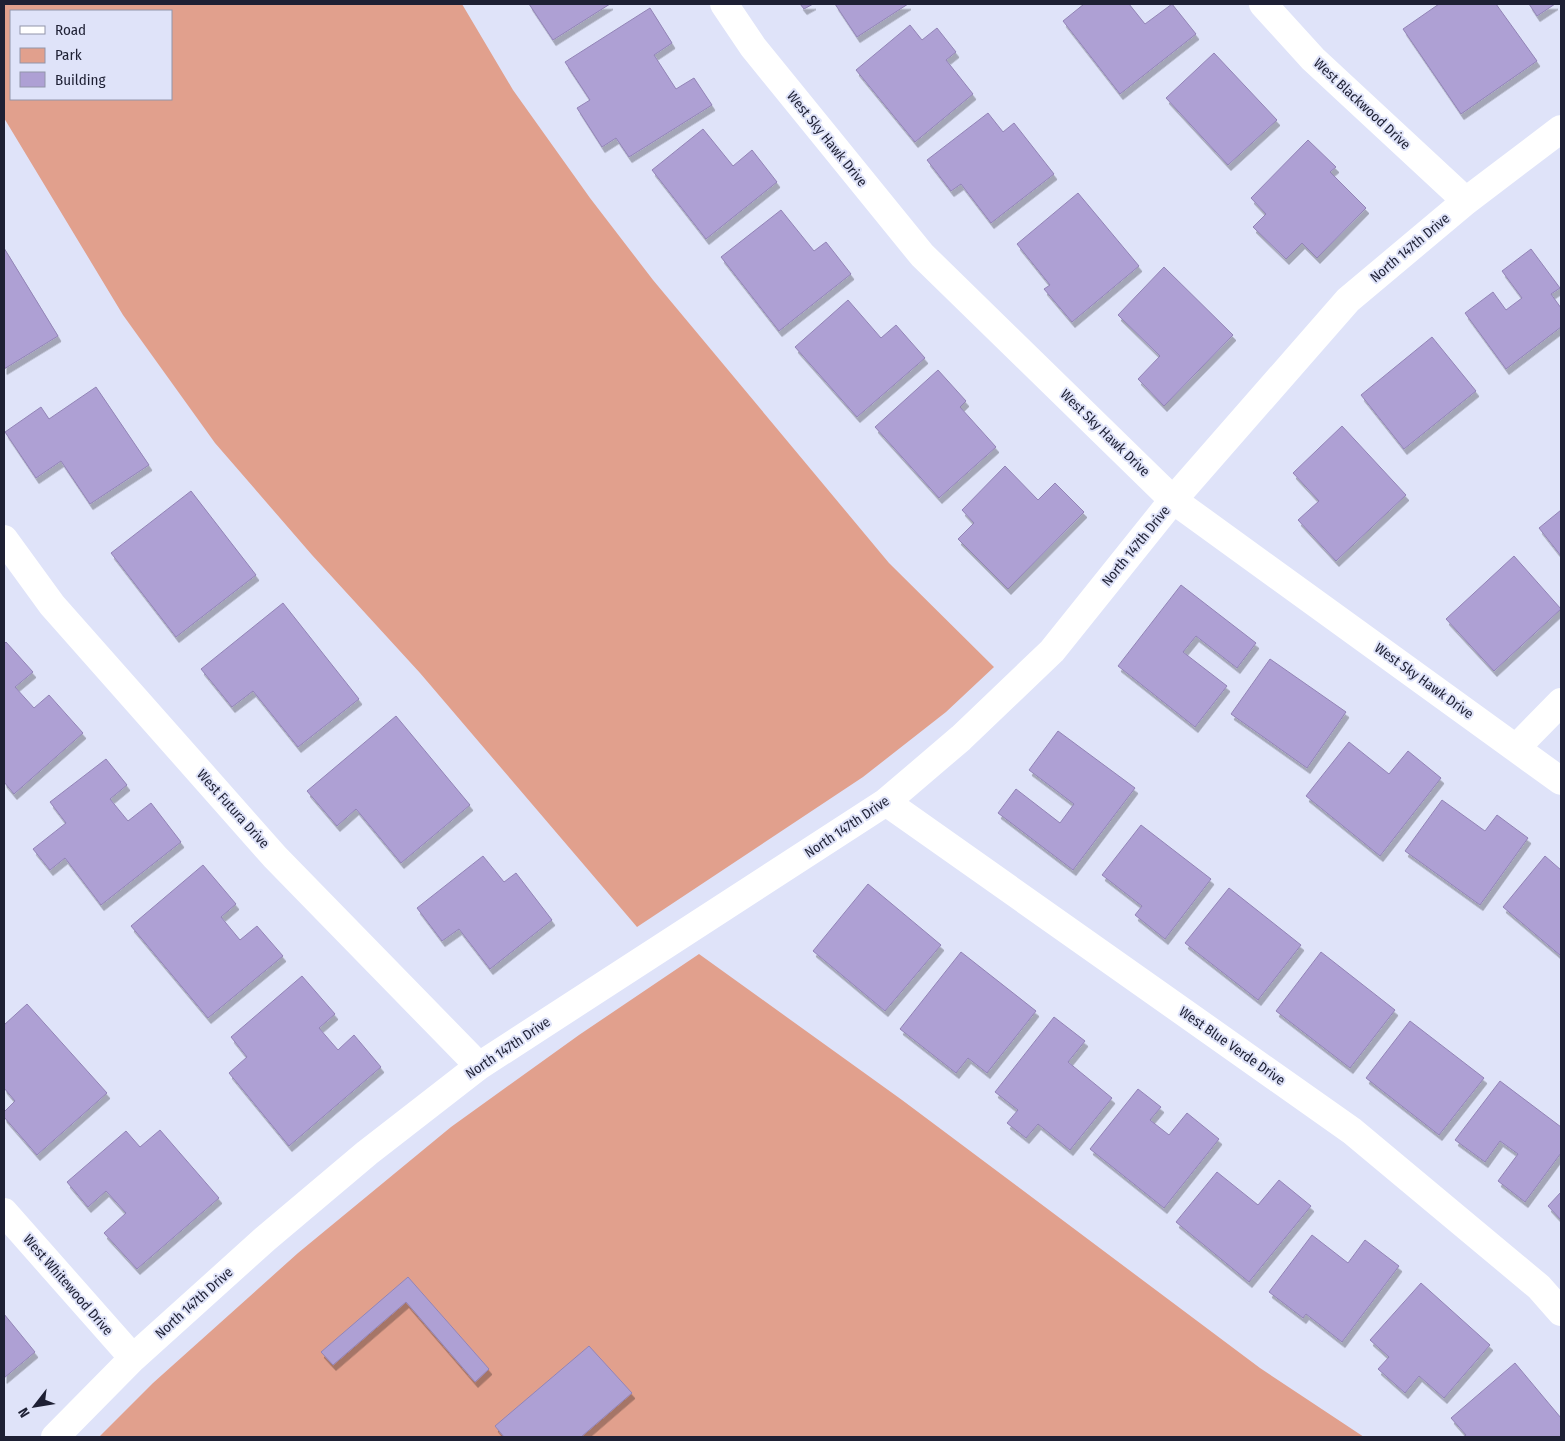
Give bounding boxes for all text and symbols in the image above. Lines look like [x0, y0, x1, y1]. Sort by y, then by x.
legend [10, 10, 172, 100]
text: Road [55, 21, 86, 39]
text: Park [55, 46, 82, 64]
street label: West Blackwood Drive [1310, 55, 1414, 153]
text: Building [55, 71, 106, 89]
street label: West Sky Hawk Drive [783, 88, 871, 190]
street label: North 147th Drive [1367, 210, 1453, 286]
street label: West Sky Hawk Drive [1057, 386, 1153, 480]
street label: North 147th Drive [1098, 502, 1174, 590]
street label: West Sky Hawk Drive [1371, 639, 1477, 723]
street label: West Futura Drive [193, 766, 273, 852]
street label: North 147th Drive [801, 792, 893, 862]
street label: West Blue Verde Drive [1176, 1003, 1288, 1089]
street label: North 147th Drive [462, 1013, 554, 1083]
street label: West Whitewood Drive [20, 1231, 116, 1339]
street label: North 147th Drive [152, 1264, 236, 1342]
north arrow [10, 1381, 60, 1431]
text: N [15, 1404, 34, 1420]

